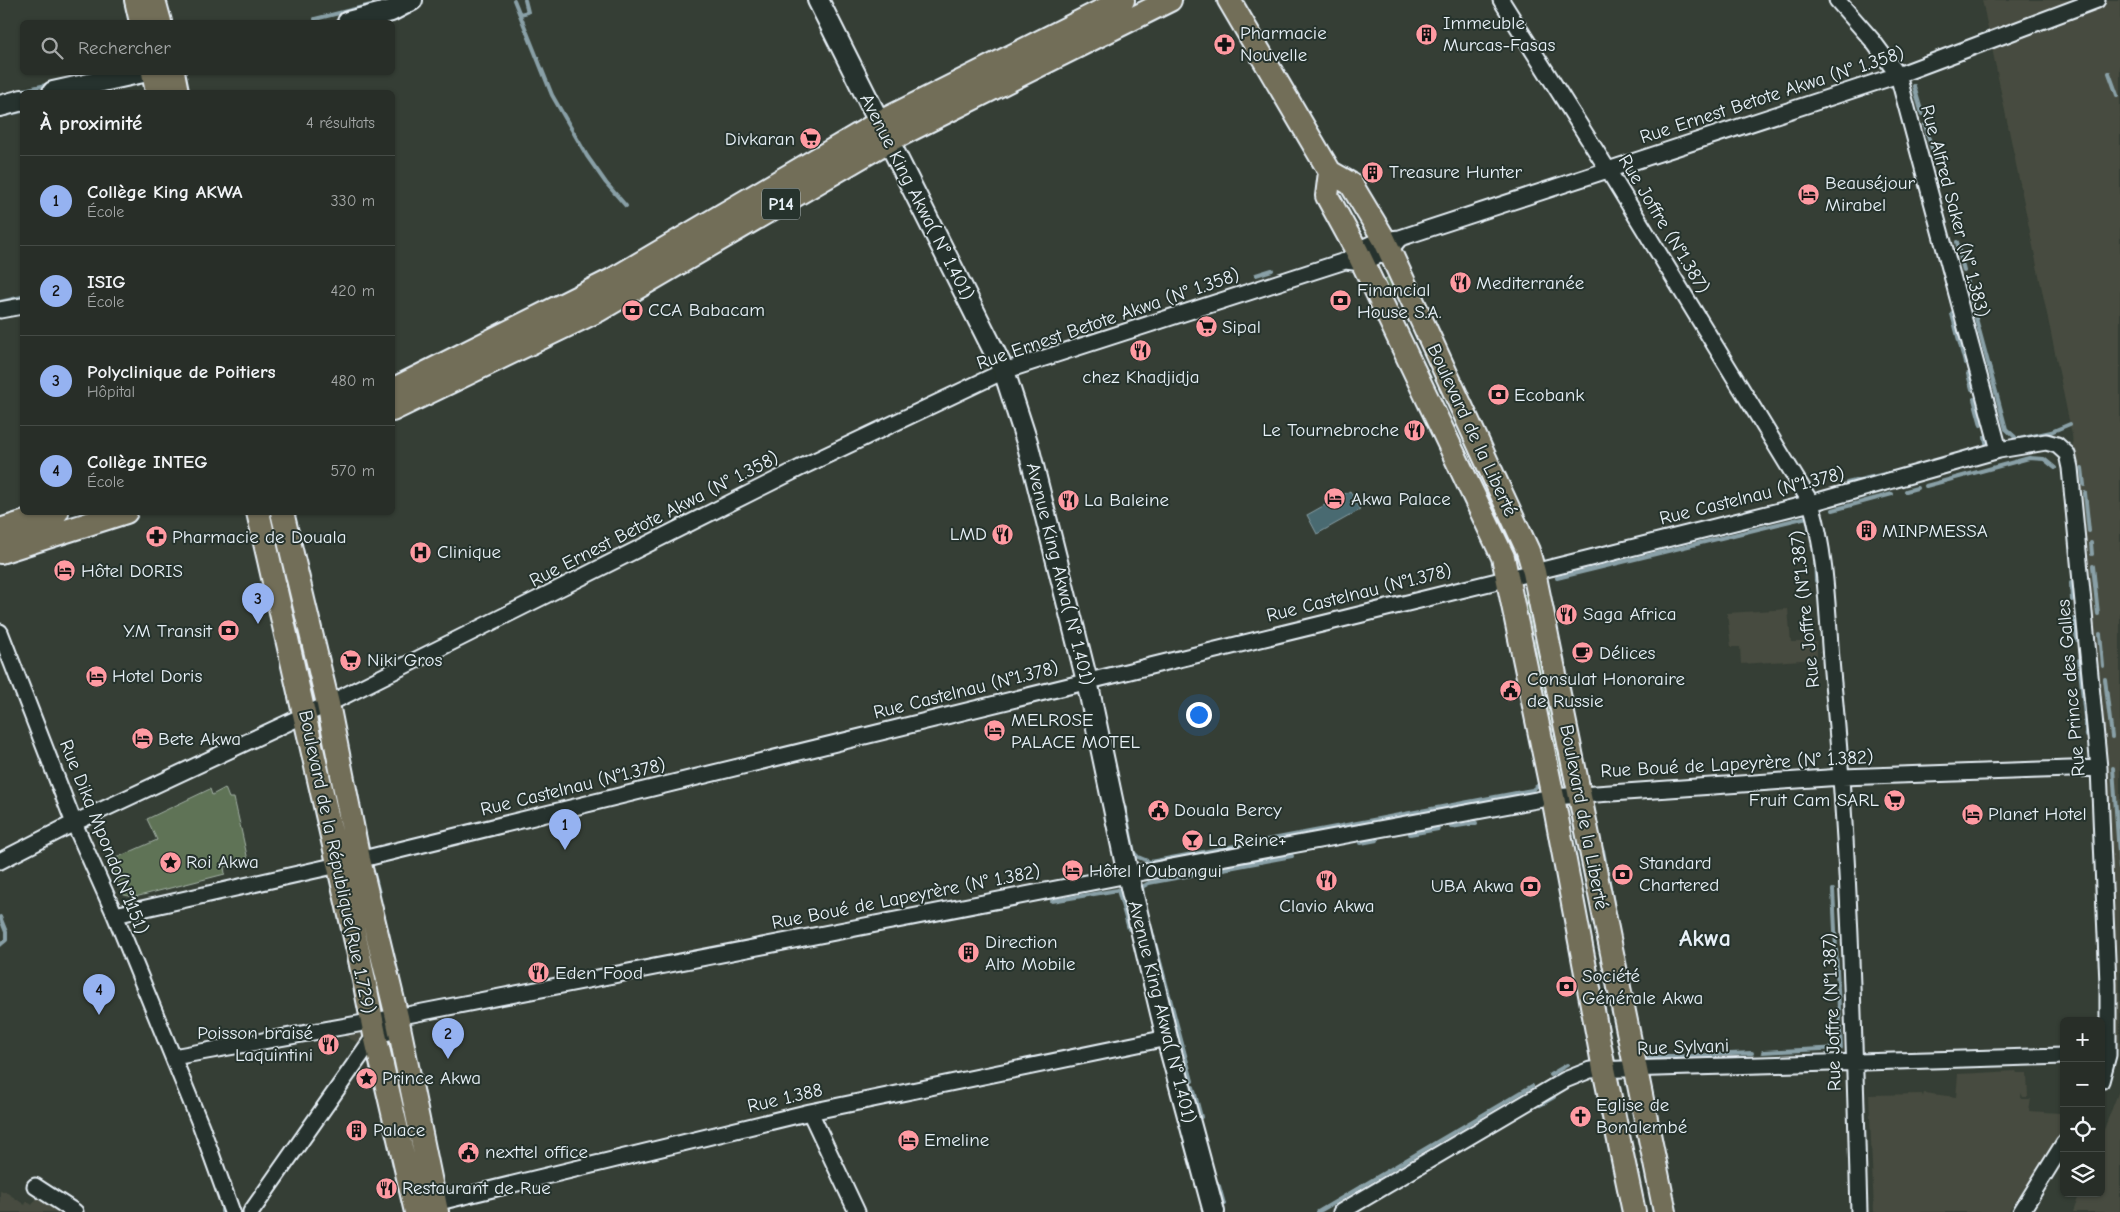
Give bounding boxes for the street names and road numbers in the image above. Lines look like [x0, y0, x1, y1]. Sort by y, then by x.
street label: Rue Ernest Betote Akwa (N° 1.358) [1637, 42, 1907, 148]
street label: Avenue King Akwa( N° 1.401) [855, 90, 979, 304]
street label: Rue Alfred Saker (N° 1.383) [1916, 102, 1994, 320]
street label: Rue Joffre (N°1.387) [1614, 150, 1714, 298]
road number: P14 [762, 188, 800, 220]
street label: Rue Ernest Betote Akwa (N° 1.358) [974, 264, 1242, 374]
street label: Boulevard de la Liberté [1422, 340, 1522, 520]
street label: Rue Ernest Betote Akwa (N° 1.358) [526, 446, 782, 592]
street label: Avenue King Akwa( N° 1.401) [1022, 460, 1098, 688]
street label: Rue Castelnau (N°1.378) [1657, 462, 1847, 530]
street label: Rue Joffre (N°1.387) [1786, 529, 1824, 689]
street label: Rue Castelnau (N°1.378) [1264, 559, 1454, 627]
street label: Rue Prince des Galles [2052, 598, 2090, 778]
street label: Rue Castelnau (N°1.378) [871, 656, 1061, 724]
street label: Boulevard de la République(Rue 1.729) [294, 708, 380, 1016]
street label: Boulevard de la Liberté [1555, 723, 1613, 911]
street label: Rue Dika Mpondo(N°1151) [55, 736, 153, 938]
street label: Rue Boué de Lapeyrère (N° 1.382) [1600, 746, 1874, 782]
street label: Rue Castelnau (N°1.378) [478, 753, 668, 821]
street label: Rue Boué de Lapeyrère (N° 1.382) [770, 860, 1042, 934]
street label: Avenue King Akwa( N° 1.401) [1124, 898, 1200, 1126]
street label: Rue Joffre (N°1.387) [1818, 932, 1846, 1092]
street label: Rue Sylvani [1637, 1034, 1729, 1060]
street label: Rue 1.388 [745, 1079, 825, 1117]

